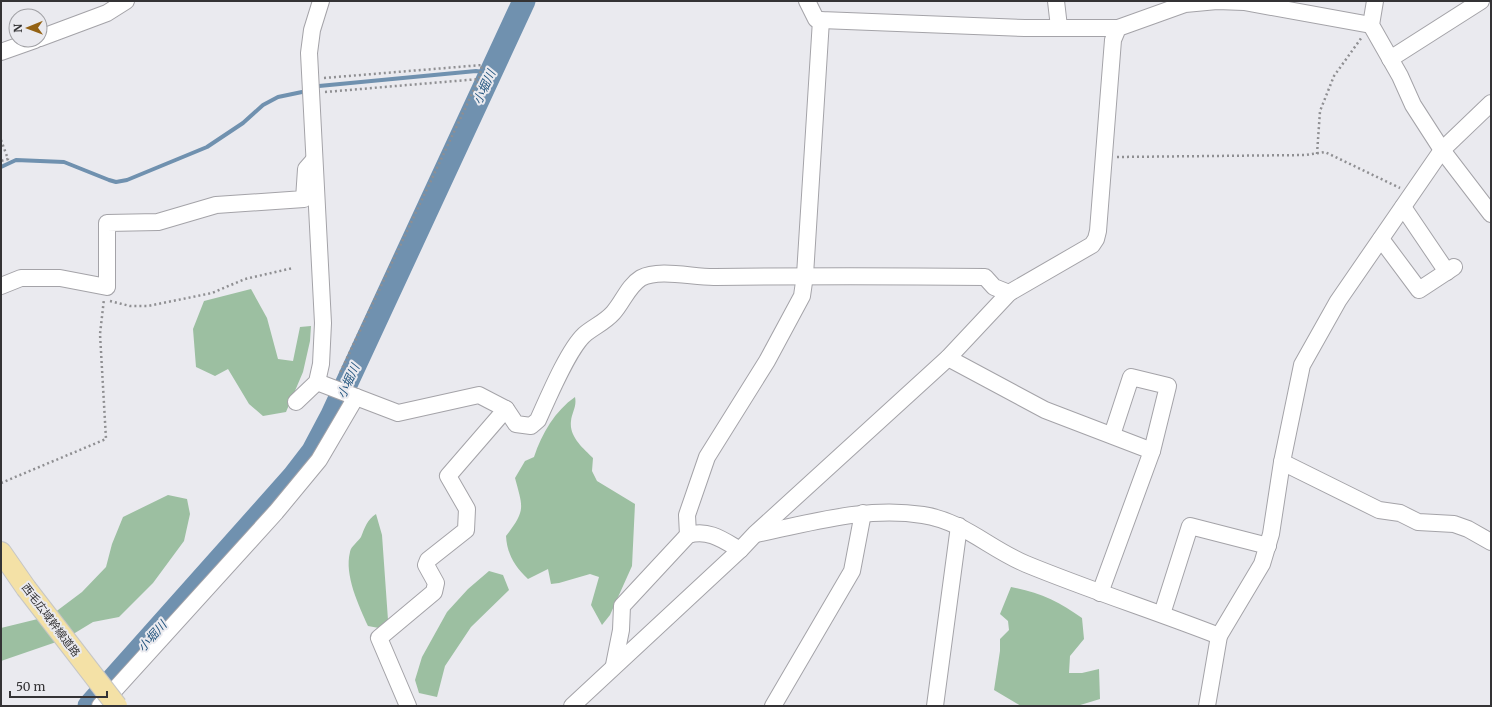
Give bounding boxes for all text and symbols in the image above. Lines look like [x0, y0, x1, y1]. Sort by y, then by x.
north arrow [8, 8, 48, 48]
text: N [11, 23, 25, 33]
water label: 小堀川 [470, 66, 499, 106]
water label: 小堀川 [334, 360, 363, 400]
street label: 西毛広域幹線道路 [19, 581, 83, 659]
water label: 小堀川 [134, 616, 171, 654]
scale bar [10, 673, 107, 699]
text: 50 m [16, 679, 45, 694]

